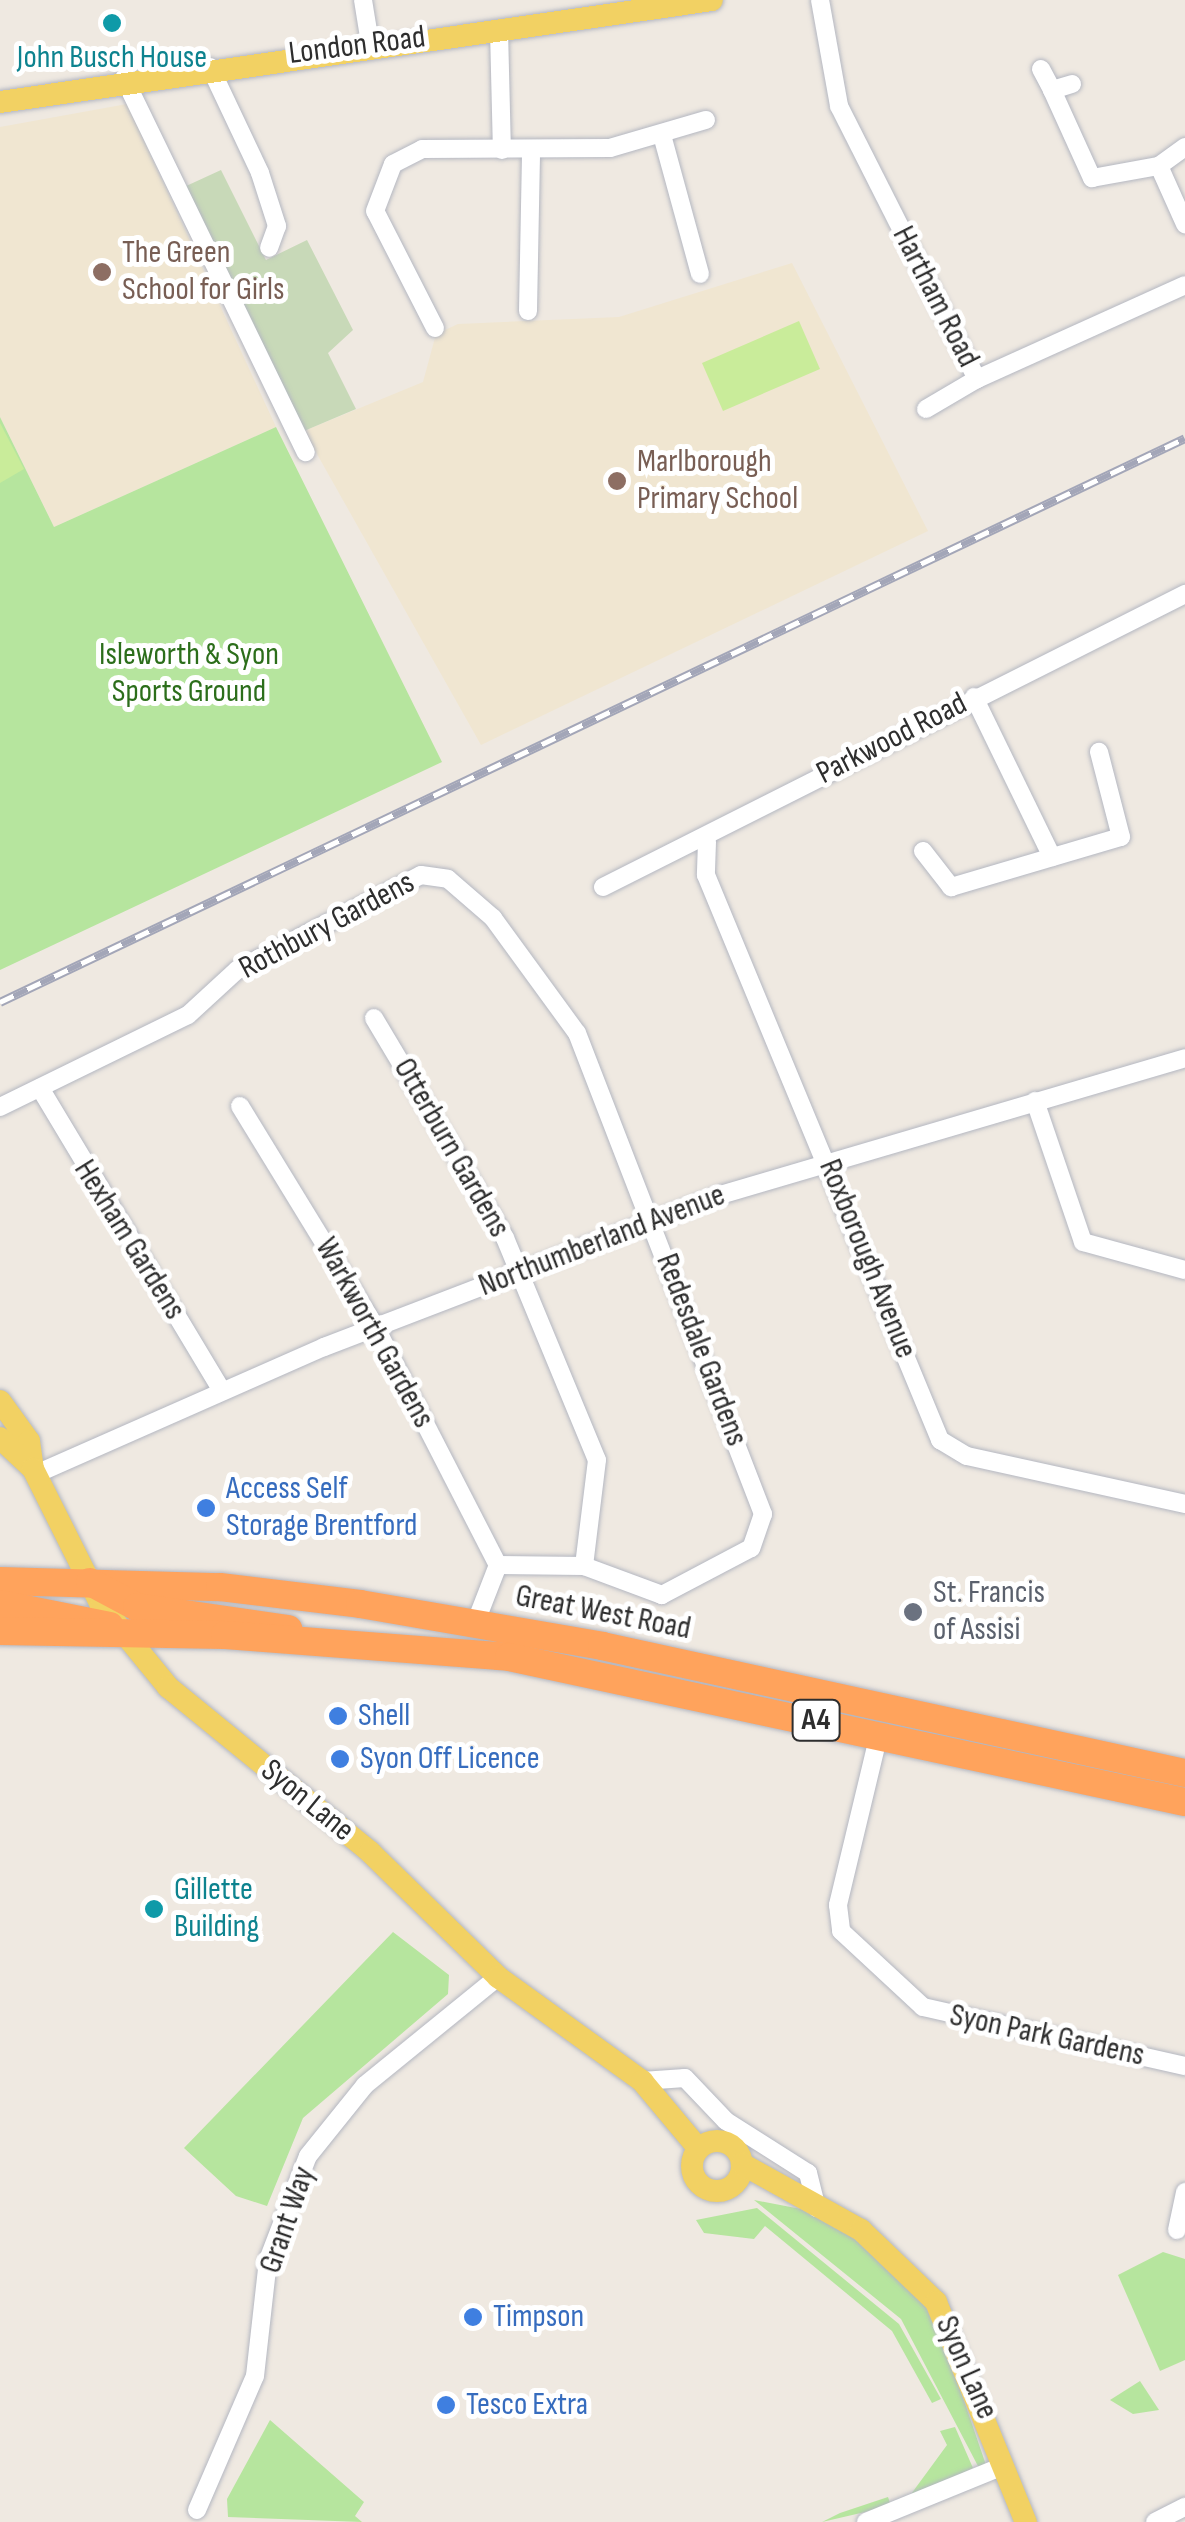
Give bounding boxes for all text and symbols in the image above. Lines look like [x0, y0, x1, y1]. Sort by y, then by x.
marker: John Busch House [101, 12, 123, 34]
street label: London Road [287, 19, 427, 73]
place label: John Busch House [17, 39, 207, 77]
street label: Hartham Road [883, 220, 987, 374]
place label: The Green School for Girls [122, 235, 284, 310]
marker: The Green School for Girls [91, 261, 113, 283]
place label: Marlborough Primary School [637, 444, 798, 519]
marker: Marlborough Primary School [606, 470, 628, 492]
park label: Isleworth & Syon Sports Ground [99, 637, 279, 712]
street label: Parkwood Road [811, 685, 973, 793]
street label: Rothbury Gardens [233, 864, 421, 988]
street label: Otterburn Gardens [384, 1052, 518, 1244]
street label: Hexham Gardens [65, 1153, 193, 1327]
street label: Roxborough Avenue [810, 1154, 924, 1364]
street label: Northumberland Avenue [474, 1176, 730, 1306]
street label: Warkworth Gardens [306, 1231, 442, 1435]
street label: Redesdale Gardens [647, 1248, 755, 1452]
place label: Access Self Storage Brentford [226, 1471, 417, 1546]
marker: Access Self Storage Brentford [195, 1497, 217, 1519]
place label: St. Francis of Assisi [933, 1575, 1045, 1650]
street label: Great West Road [512, 1577, 694, 1649]
marker: St. Francis of Assisi [902, 1601, 924, 1623]
road number: A4 [791, 1695, 841, 1745]
place label: Shell [358, 1697, 410, 1735]
marker: Shell [327, 1705, 349, 1727]
place label: Syon Off Licence [360, 1740, 540, 1778]
marker: Syon Off Licence [329, 1748, 351, 1770]
street label: Syon Lane [253, 1752, 361, 1850]
place label: Gillette Building [174, 1872, 259, 1947]
marker: Gillette Building [143, 1898, 165, 1920]
street label: Syon Park Gardens [946, 1997, 1148, 2075]
street label: Grant Way [252, 2162, 324, 2278]
place label: Timpson [493, 2298, 584, 2336]
marker: Timpson [462, 2306, 484, 2328]
street label: Syon Lane [926, 2311, 1006, 2425]
place label: Tesco Extra [466, 2386, 588, 2424]
marker: Tesco Extra [435, 2394, 457, 2416]

